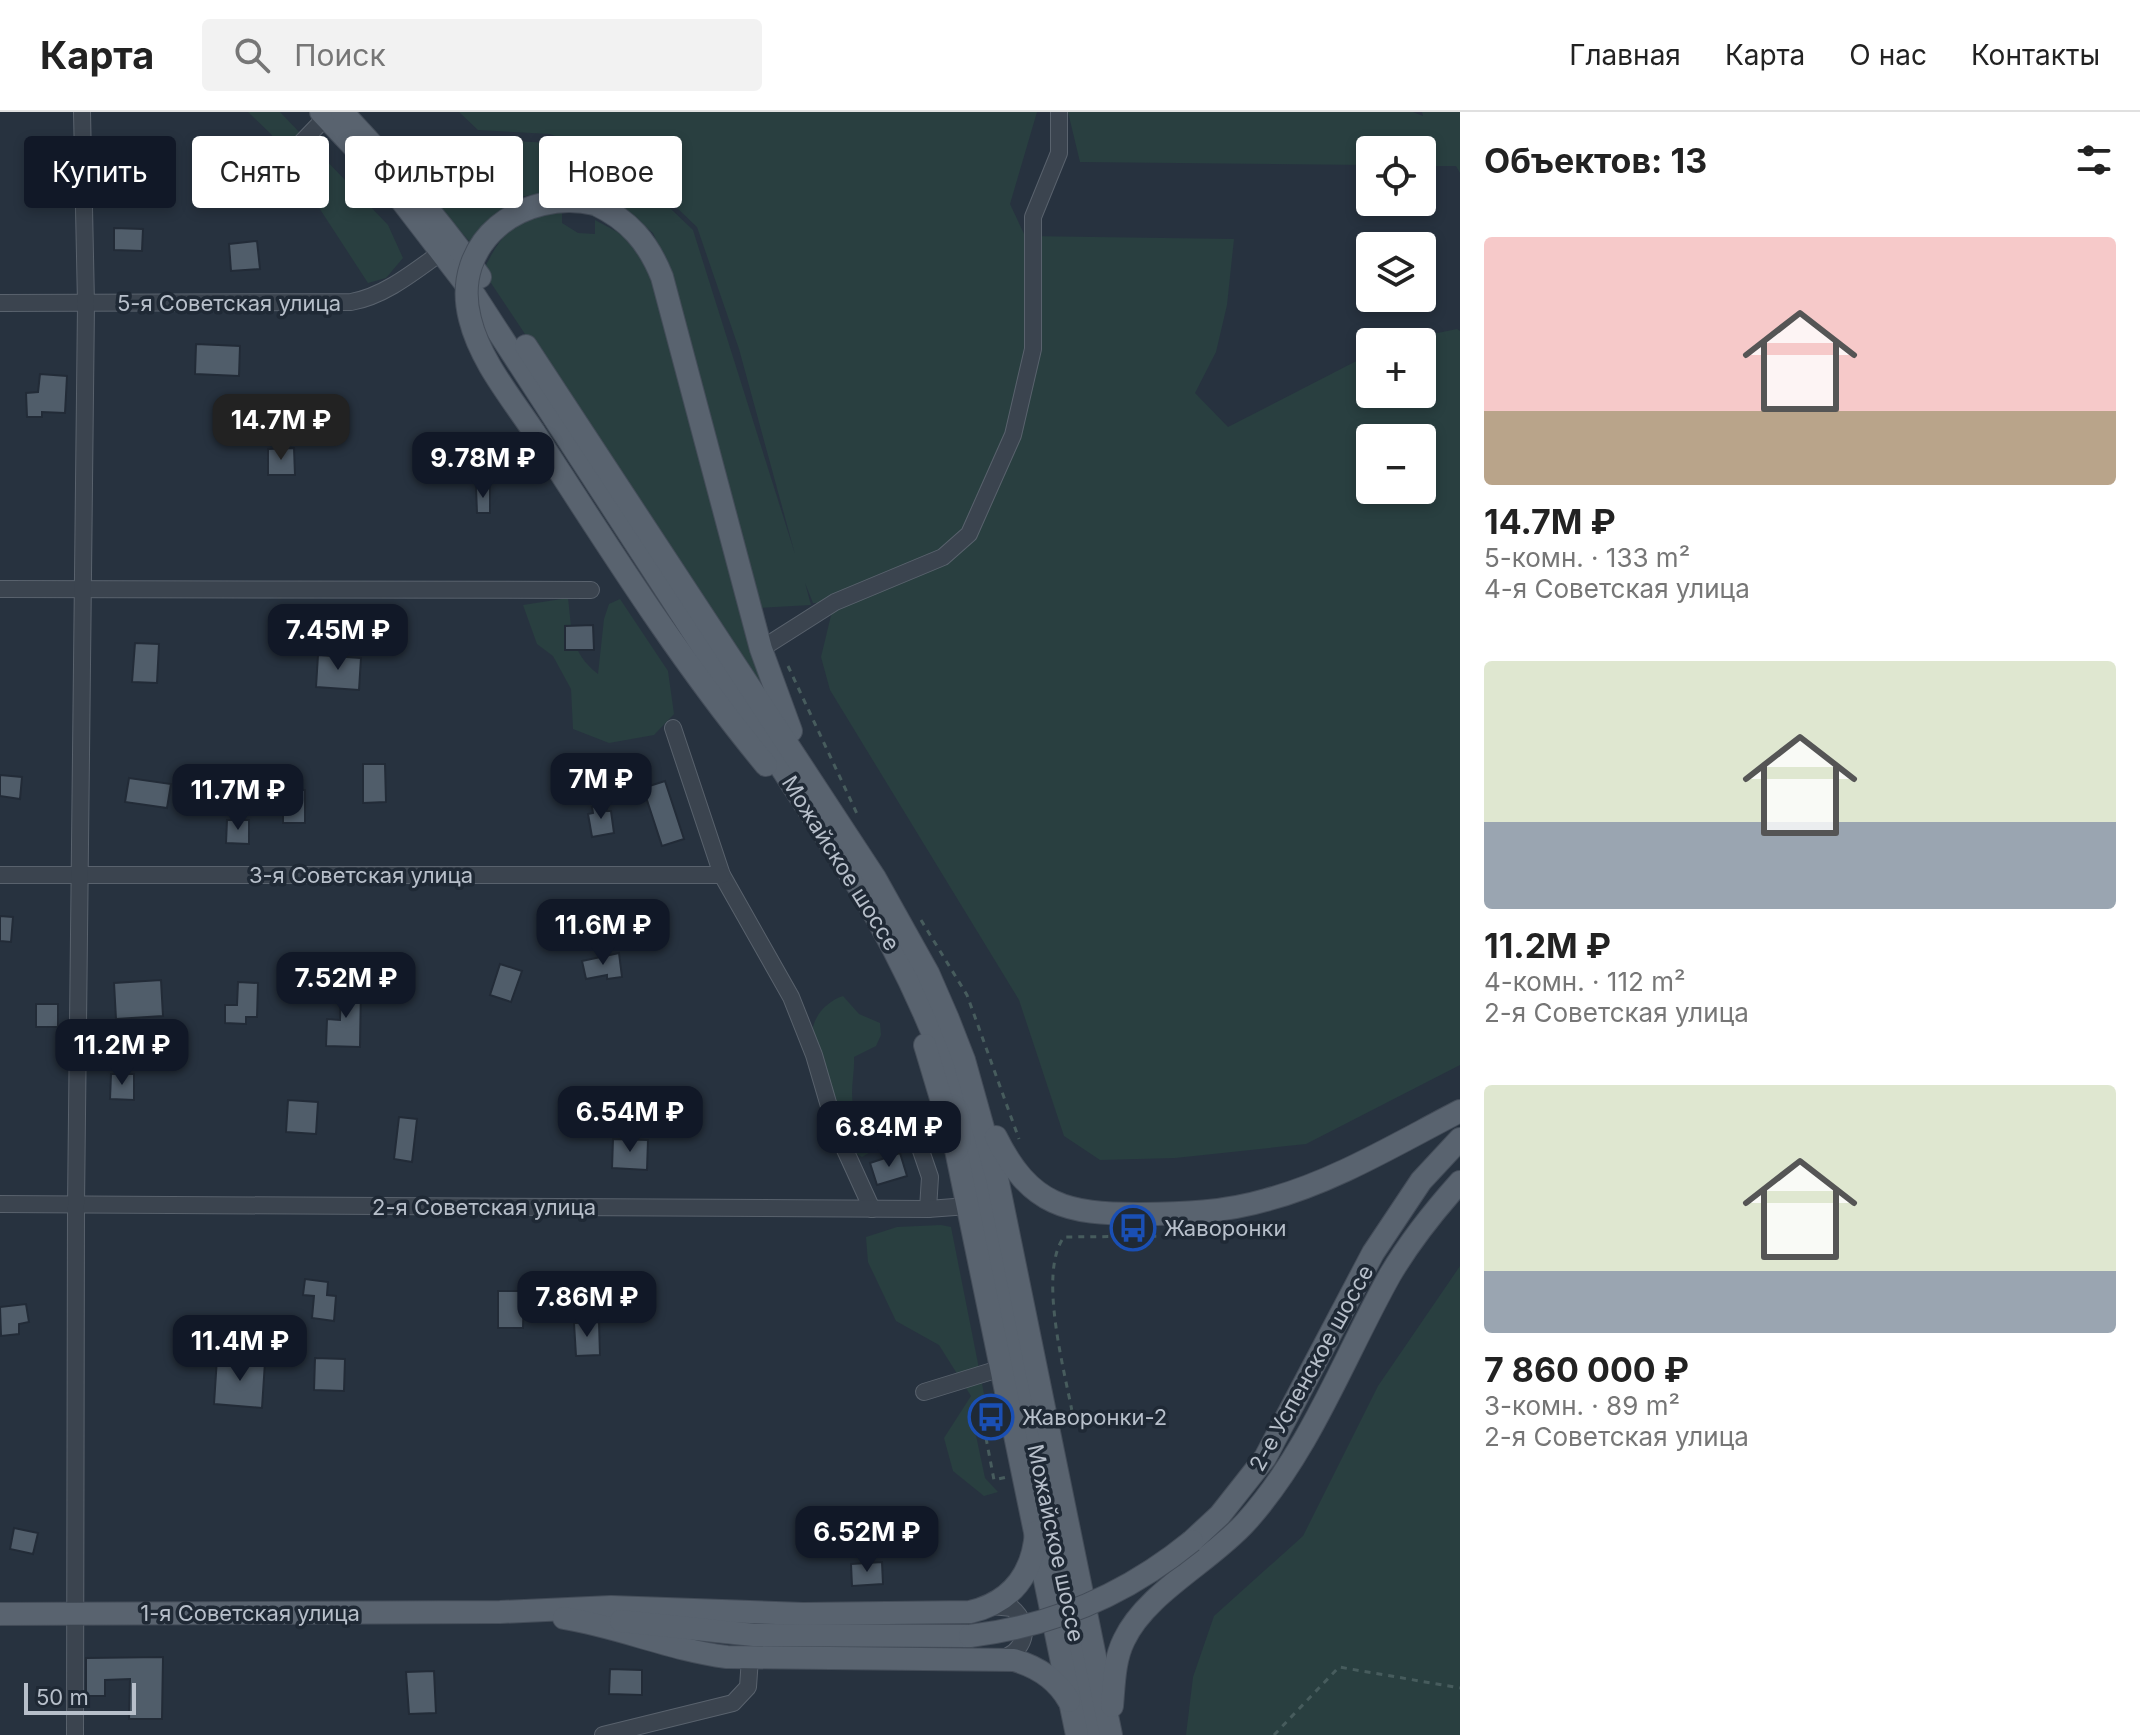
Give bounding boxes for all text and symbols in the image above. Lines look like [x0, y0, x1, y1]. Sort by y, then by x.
search box [202, 19, 762, 91]
text: Карта [40, 32, 154, 78]
icon: search [230, 33, 274, 77]
text: Поиск [294, 37, 386, 73]
text: Главная [1569, 38, 1681, 72]
text: Карта [1725, 38, 1805, 72]
text: О нас [1849, 38, 1927, 72]
text: Контакты [1971, 38, 2100, 72]
chip: Купить [24, 136, 176, 208]
chip: Снять [192, 136, 329, 208]
chip: Фильтры [345, 136, 523, 208]
chip: Новое [539, 136, 682, 208]
map controls [1356, 136, 1436, 504]
button: locate [1356, 136, 1436, 216]
icon: filters [2072, 138, 2116, 182]
text: Объектов: 13 [1484, 140, 1707, 181]
button: layers [1356, 232, 1436, 312]
icon: home [1728, 289, 1872, 433]
street label: 5-я Советская улица [117, 290, 341, 316]
button: + [1356, 328, 1436, 408]
pin: 14.7M ₽ [207, 394, 355, 462]
text: 14.7M ₽ [231, 404, 331, 435]
button: − [1356, 424, 1436, 504]
pin: 9.78M ₽ [409, 432, 557, 500]
text: 9.78M ₽ [430, 442, 536, 473]
text: 14.7M ₽ [1484, 501, 1616, 542]
text: 5-комн. · 133 m² [1484, 542, 1690, 573]
text: 4-я Советская улица [1484, 573, 1750, 604]
pin: 7.45M ₽ [264, 604, 412, 672]
text: 7.45M ₽ [286, 614, 390, 645]
icon: home [1728, 713, 1872, 857]
pin: 7M ₽ [554, 753, 648, 821]
text: 7M ₽ [569, 763, 633, 794]
pin: 11.7M ₽ [164, 764, 312, 832]
street label: Можайское шоссе [777, 771, 905, 955]
text: 11.7M ₽ [190, 774, 286, 805]
street label: 3-я Советская улица [249, 862, 473, 888]
pin: 11.6M ₽ [529, 899, 677, 967]
text: 11.6M ₽ [555, 909, 651, 940]
text: 11.2M ₽ [1484, 925, 1611, 966]
pin: 7.52M ₽ [272, 952, 420, 1020]
text: 7.52M ₽ [294, 962, 398, 993]
text: 4-комн. · 112 m² [1484, 966, 1685, 997]
text: 2-я Советская улица [1484, 997, 1749, 1028]
pin: 11.2M ₽ [48, 1019, 196, 1087]
text: 11.2M ₽ [73, 1029, 171, 1060]
pin: 6.54M ₽ [556, 1086, 704, 1154]
text: 6.54M ₽ [576, 1096, 684, 1127]
pin: 6.84M ₽ [815, 1101, 963, 1169]
text: 6.84M ₽ [835, 1111, 943, 1142]
icon: home [1728, 1137, 1872, 1281]
street label: 2-я Советская улица [372, 1194, 596, 1220]
bus stop icon: Жаворонки [1109, 1204, 1157, 1252]
place label: Жаворонки [1164, 1215, 1286, 1241]
street label: 2-е Успенское шоссе [1244, 1260, 1378, 1476]
pin: 7.86M ₽ [513, 1271, 661, 1339]
text: 7.86M ₽ [535, 1281, 639, 1312]
pin: 11.4M ₽ [166, 1315, 314, 1383]
text: 11.4M ₽ [191, 1325, 289, 1356]
text: 7 860 000 ₽ [1484, 1349, 1689, 1390]
text: 3-комн. · 89 m² [1484, 1390, 1680, 1421]
bus stop icon: Жаворонки-2 [967, 1393, 1015, 1441]
place label: Жаворонки-2 [1022, 1404, 1167, 1430]
text: 2-я Советская улица [1484, 1421, 1749, 1452]
street label: Можайское шоссе [1022, 1442, 1090, 1644]
pin: 6.52M ₽ [793, 1506, 941, 1574]
text: 6.52M ₽ [813, 1516, 921, 1547]
street label: 1-я Советская улица [140, 1600, 360, 1626]
scale bar [24, 1679, 136, 1715]
text: 50 m [36, 1684, 89, 1710]

